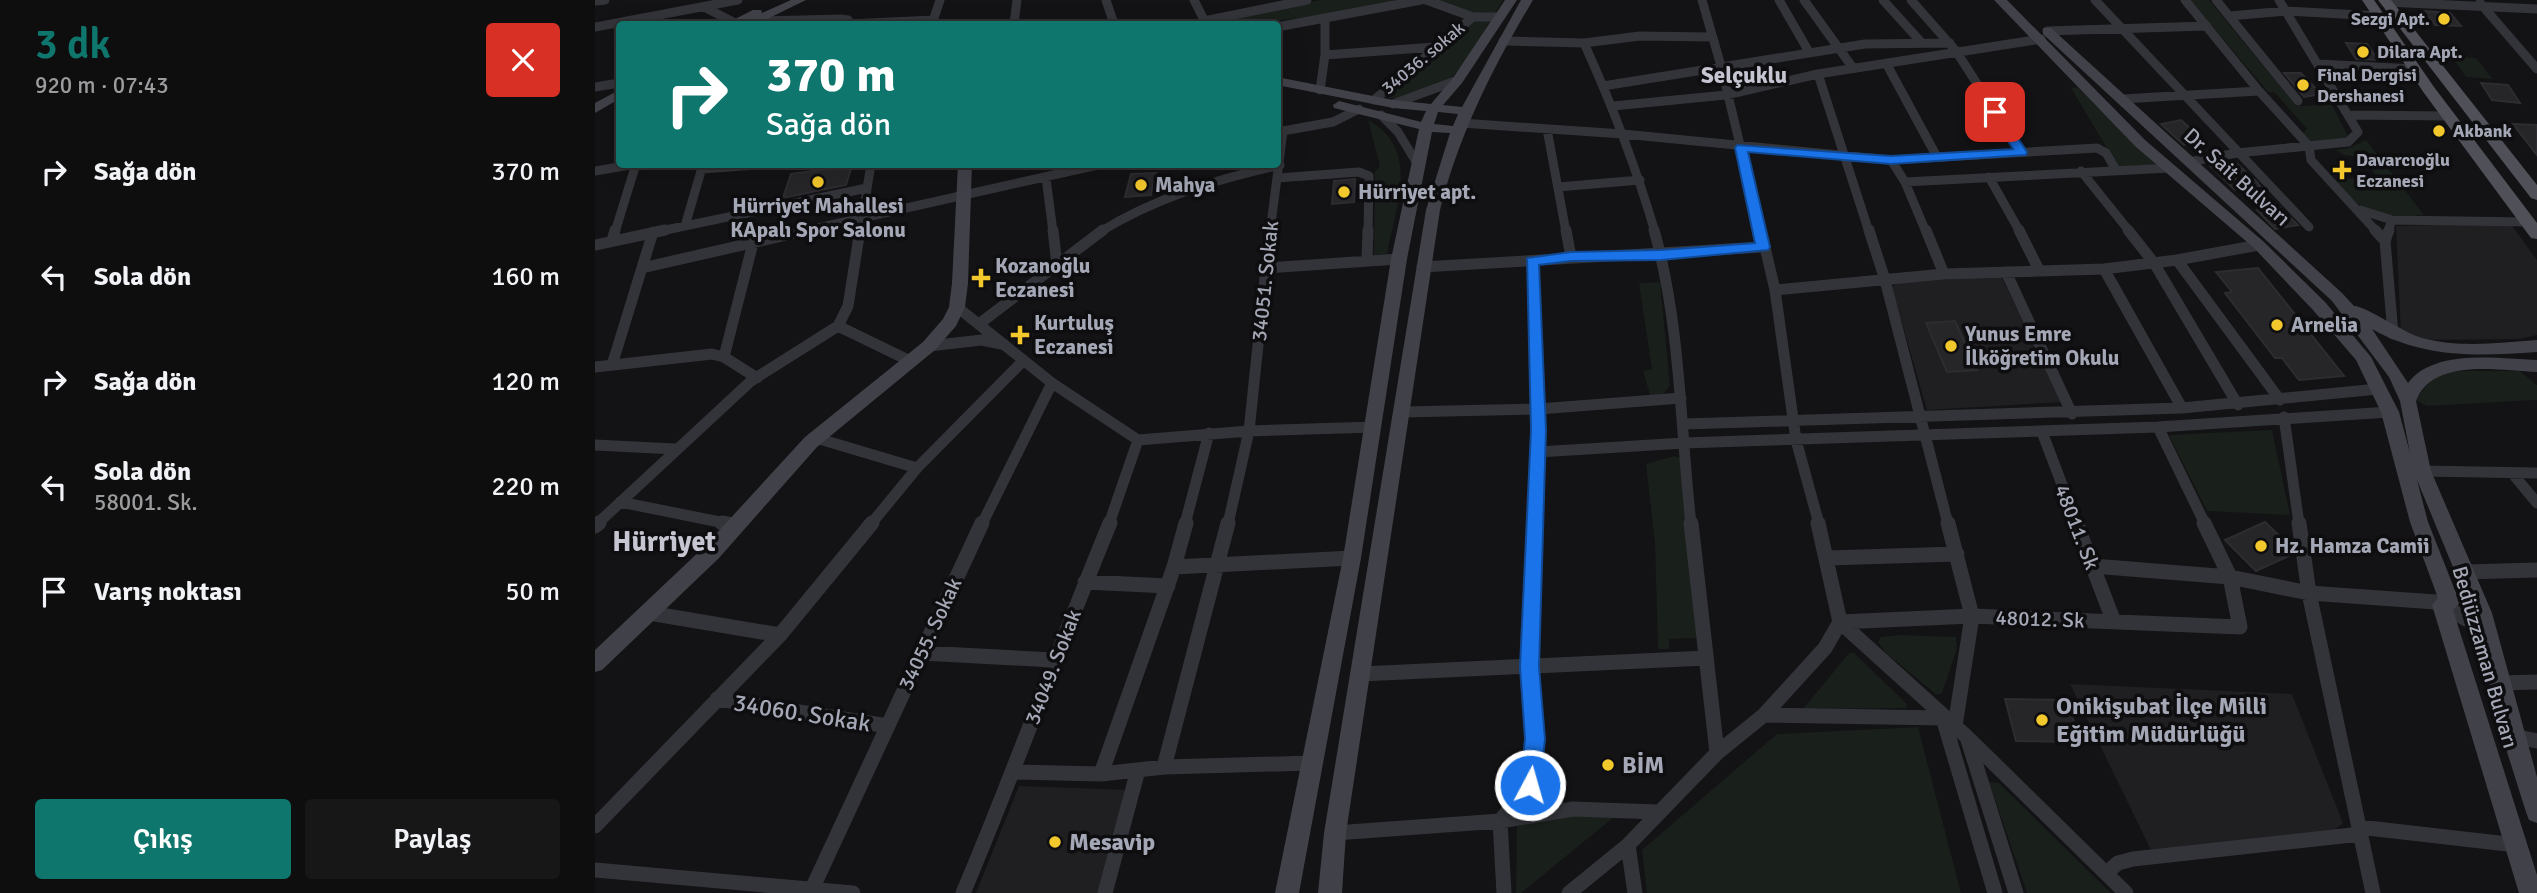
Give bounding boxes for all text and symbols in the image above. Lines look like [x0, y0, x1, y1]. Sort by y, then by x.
place label: Sezgi Apt. [2351, 8, 2430, 30]
marker: Sezgi Apt. [2436, 11, 2452, 27]
street label: 34036. sokak [1377, 17, 1469, 99]
text: 3 dk [35, 19, 111, 70]
button: close [486, 23, 560, 97]
place label: Dilara Apt. [2377, 41, 2463, 63]
marker: Dilara Apt. [2355, 44, 2371, 60]
text: 370 m [766, 45, 896, 105]
icon: right [651, 49, 742, 140]
district label: Selçuklu [1701, 61, 1787, 90]
place label: Final Dergisi Dershanesi [2317, 64, 2417, 107]
text: 920 m · 07:43 [35, 71, 169, 100]
marker: Final Dergisi Dershanesi [2295, 77, 2311, 93]
pin [1965, 82, 2025, 142]
icon: arrive [1976, 93, 2014, 131]
text: Sağa dön [766, 105, 891, 144]
place label: Akbank [2453, 120, 2513, 142]
street label: Dr. Sait Bulvarı [2178, 122, 2296, 232]
marker: Akbank [2431, 123, 2447, 139]
place label: Davarcıoğlu Eczanesi [2356, 149, 2450, 192]
icon: right [35, 153, 73, 191]
text: Sağa dön [94, 156, 197, 188]
text: 370 m [491, 156, 560, 188]
marker: Davarcıoğlu Eczanesi [2334, 162, 2350, 178]
place label: Mahya [1155, 172, 1216, 198]
marker: Hürriyet Mahallesi KApalı Spor Salonu [810, 174, 826, 190]
marker: Mahya [1133, 177, 1149, 193]
place label: Hürriyet apt. [1358, 179, 1476, 205]
marker: Hürriyet apt. [1336, 184, 1352, 200]
place label: Hürriyet Mahallesi KApalı Spor Salonu [730, 193, 906, 243]
street label: 34051. Sokak [1246, 219, 1284, 343]
place label: Kozanoğlu Eczanesi [995, 253, 1090, 303]
icon: left [35, 258, 73, 296]
text: Sola dön [94, 261, 191, 293]
text: 160 m [491, 261, 560, 293]
marker: Kozanoğlu Eczanesi [973, 270, 989, 286]
place label: Kurtuluş Eczanesi [1034, 310, 1114, 360]
place label: Arnelia [2291, 312, 2358, 338]
marker: Arnelia [2269, 317, 2285, 333]
place label: Yunus Emre İlköğretim Okulu [1964, 321, 2119, 371]
marker: Kurtuluş Eczanesi [1012, 327, 1028, 343]
marker: Yunus Emre İlköğretim Okulu [1943, 338, 1959, 354]
icon: right [35, 363, 73, 401]
text: Sağa dön [94, 366, 197, 398]
text: 120 m [491, 366, 560, 398]
text: Sola dön [94, 456, 191, 488]
icon: left [35, 468, 73, 506]
text: 220 m [491, 471, 560, 503]
street label: 48011. Sk [2049, 481, 2105, 574]
text: 58001. Sk. [94, 488, 198, 517]
district label: Hürriyet [612, 525, 716, 559]
place label: Hz. Hamza Camii [2275, 533, 2430, 559]
marker: Hz. Hamza Camii [2253, 538, 2269, 554]
street label: Bediüzzaman Bulvarı [2447, 563, 2523, 751]
icon: arrive [35, 573, 73, 611]
street label: 34055. Sokak [893, 573, 968, 694]
text: Varış noktası [94, 576, 242, 608]
text: 50 m [505, 576, 560, 608]
street label: 48012. Sk [1995, 604, 2085, 634]
street label: 34049. Sokak [1019, 605, 1087, 728]
street label: 34060. Sokak [731, 687, 873, 739]
place label: Onikişubat İlçe Milli Eğitim Müdürlüğü [2056, 691, 2267, 749]
marker: Onikişubat İlçe Milli Eğitim Müdürlüğü [2034, 712, 2050, 728]
position arrow [1493, 748, 1567, 822]
place label: BİM [1622, 750, 1664, 780]
marker: BİM [1600, 757, 1616, 773]
button: Çıkış [35, 799, 291, 879]
button: Paylaş [305, 799, 560, 879]
place label: Mesavip [1069, 827, 1155, 857]
marker: Mesavip [1047, 834, 1063, 850]

